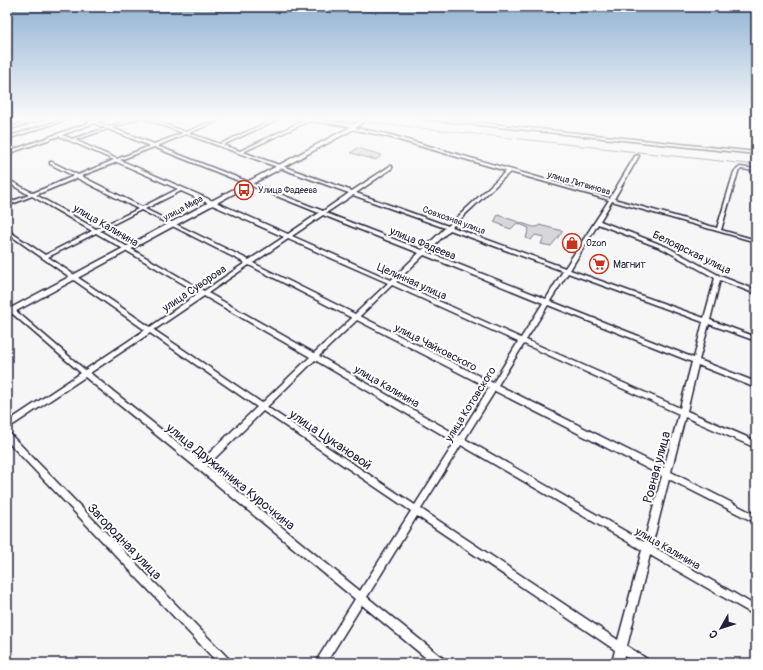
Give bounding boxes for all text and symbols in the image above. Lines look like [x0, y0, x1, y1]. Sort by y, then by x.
street label: улица Литвинова [545, 169, 611, 198]
bus stop icon: Улица Фадеева [233, 179, 255, 201]
place label: Улица Фадеева [258, 185, 317, 196]
street label: улица Мира [161, 193, 205, 224]
street label: улица Калинина [70, 201, 141, 249]
street label: Совхозная улица [421, 204, 487, 237]
street label: улица Фадеева [387, 224, 458, 263]
street label: Белоярская улица [651, 228, 733, 277]
shop icon: Ozon [561, 232, 583, 254]
place label: Ozon [586, 238, 606, 249]
supermarket icon: Магнит [588, 253, 610, 275]
place label: Магнит [613, 258, 646, 271]
street label: Целинная улица [375, 260, 449, 303]
street label: улица Суворова [159, 262, 229, 315]
street label: улица Чайковского [392, 321, 479, 374]
street label: улица Калинина [351, 362, 422, 410]
street label: улица Котовского [442, 364, 499, 445]
street label: улица Цукановой [285, 406, 375, 473]
street label: улица Дружинника Курочкина [162, 419, 298, 534]
street label: Ровная улица [640, 430, 674, 505]
street label: Загородная улица [84, 500, 165, 583]
street label: улица Калинина [632, 524, 703, 572]
north arrow [701, 608, 741, 648]
text: С [706, 627, 721, 641]

